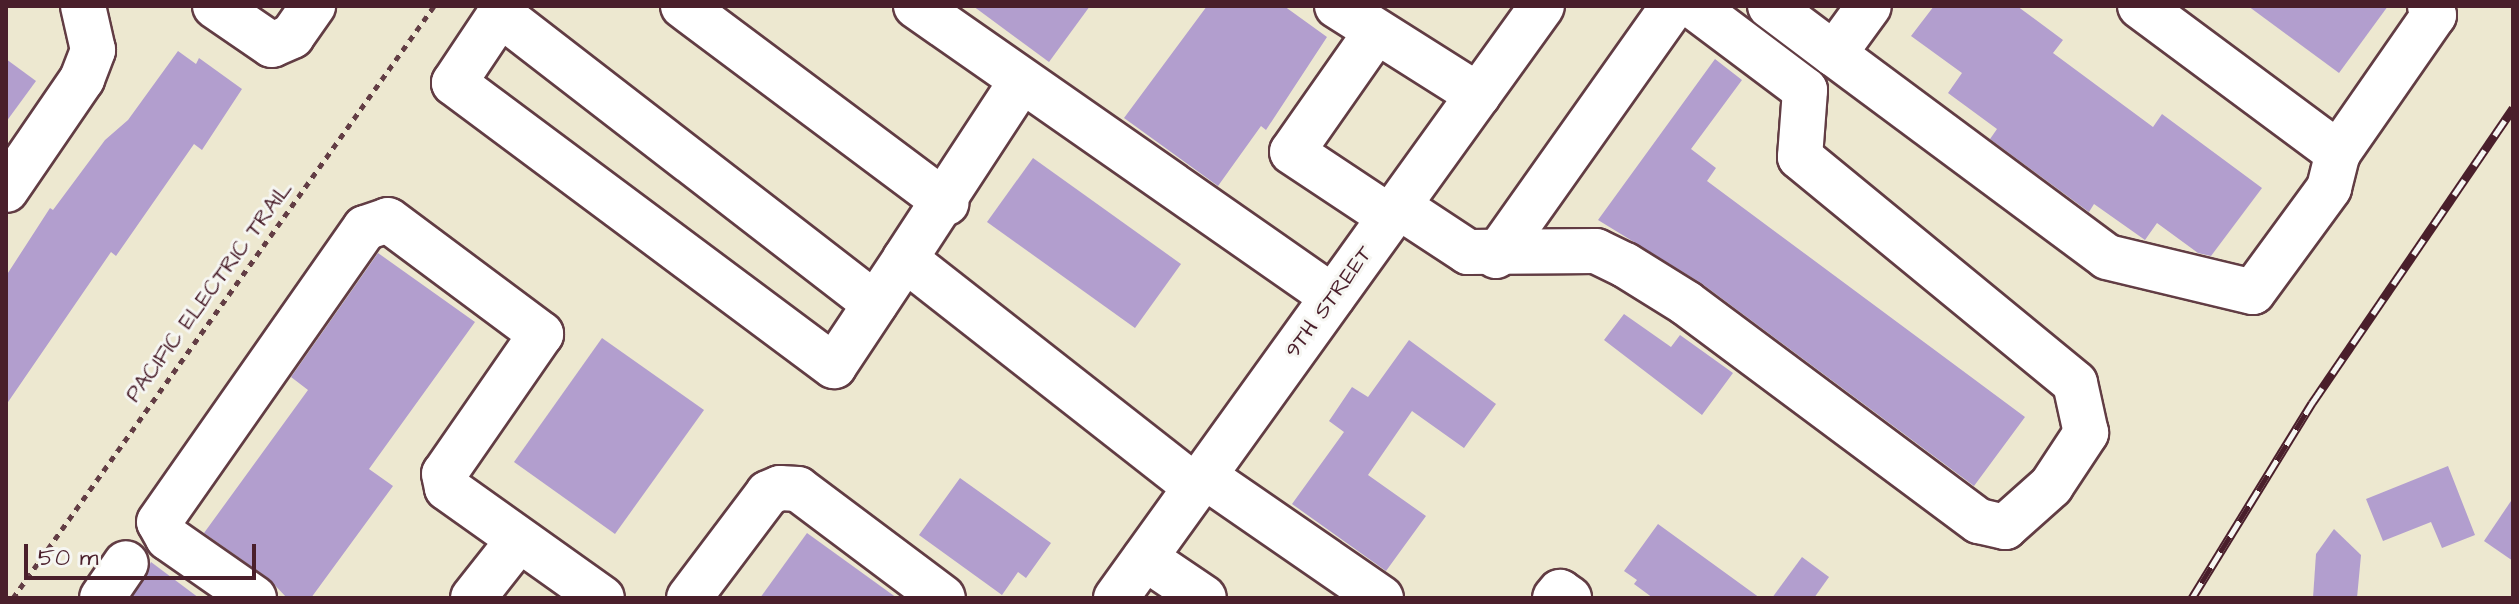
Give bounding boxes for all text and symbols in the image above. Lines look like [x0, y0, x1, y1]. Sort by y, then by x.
street label: PACIFIC ELECTRIC TRAIL [120, 177, 298, 407]
street label: 9TH STREET [1280, 241, 1378, 363]
scale bar [28, 528, 260, 578]
text: 50 m [38, 541, 98, 575]

